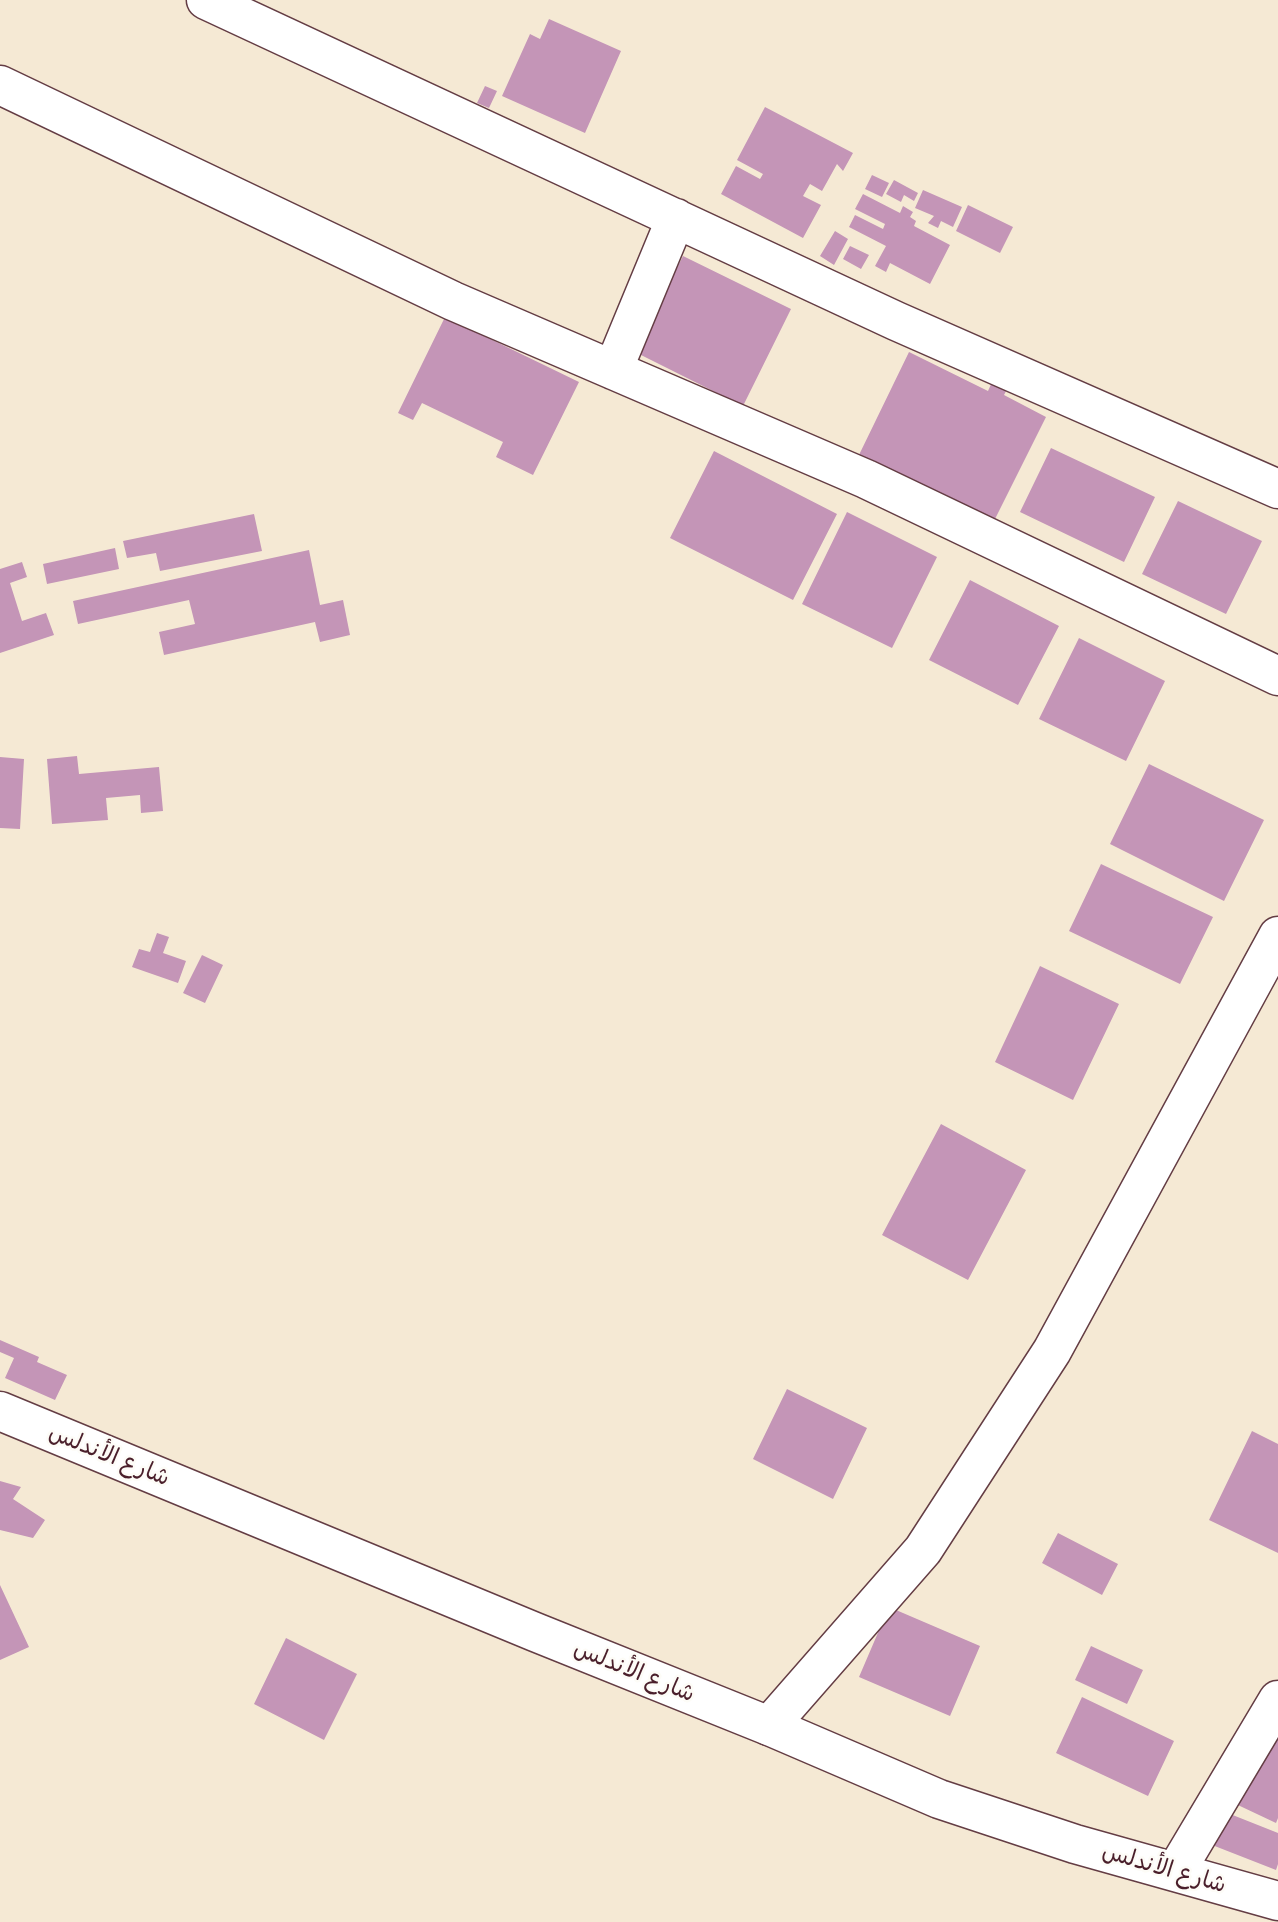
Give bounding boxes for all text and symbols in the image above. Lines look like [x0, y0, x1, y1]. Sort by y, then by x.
street label: شارع الأندلس [45, 1419, 173, 1493]
street label: شارع الأندلس [570, 1635, 698, 1709]
street label: شارع الأندلس [1099, 1838, 1229, 1900]

